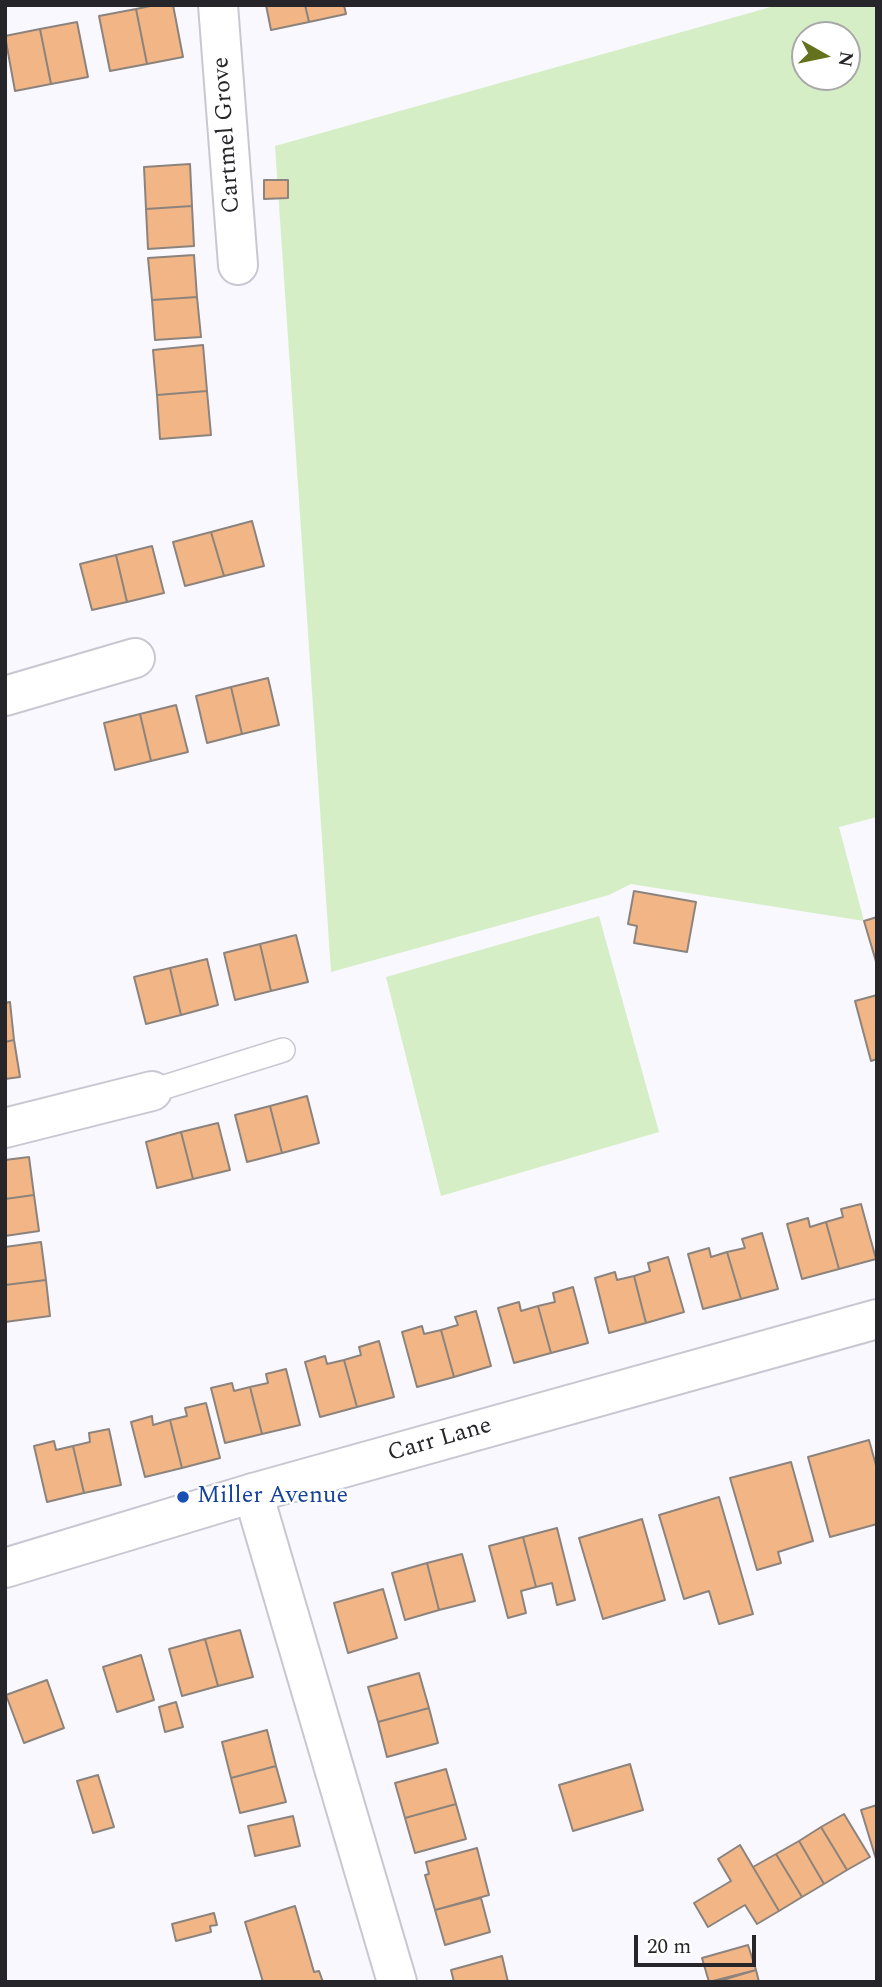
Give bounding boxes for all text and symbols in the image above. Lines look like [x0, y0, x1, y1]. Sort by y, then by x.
north arrow [791, 21, 861, 91]
text: N [830, 49, 861, 69]
street label: Cartmel Grove [208, 56, 248, 214]
street label: Carr Lane [385, 1412, 495, 1470]
place label: Miller Avenue [197, 1483, 348, 1511]
marker: Miller Avenue [175, 1489, 191, 1505]
scale bar [637, 1920, 760, 1964]
text: 20 m [647, 1931, 691, 1963]

